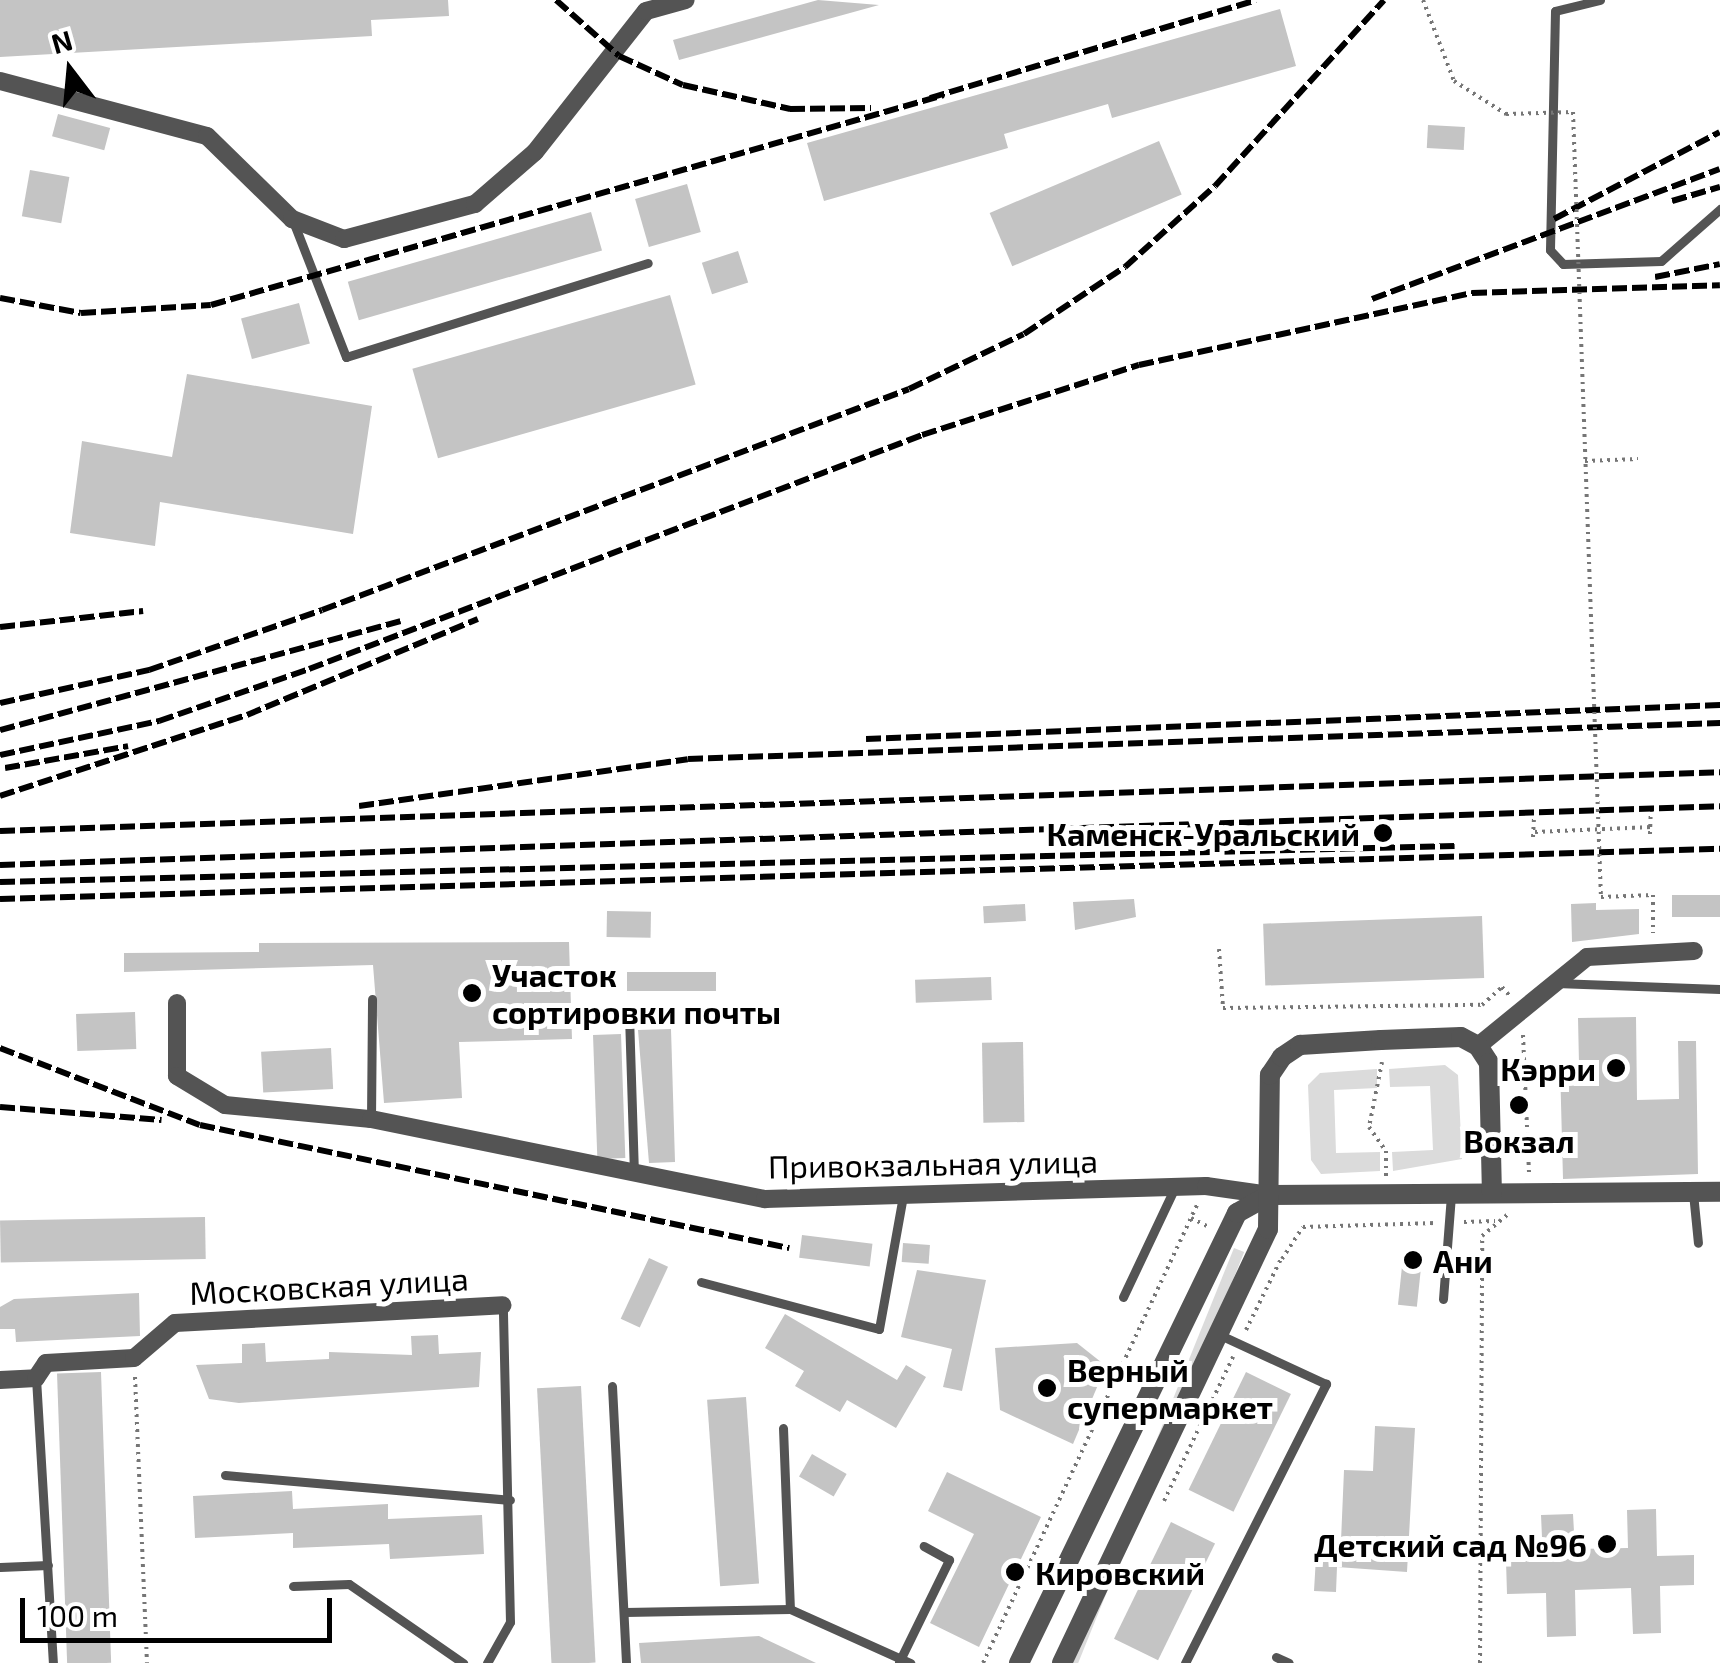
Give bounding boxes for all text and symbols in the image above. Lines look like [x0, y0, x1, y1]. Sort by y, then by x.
north arrow [20, 20, 120, 120]
text: N [47, 22, 76, 60]
place label: Каменск-Уральский [1046, 814, 1360, 852]
marker: Каменск-Уральский [1370, 820, 1396, 846]
place label: Участок сортировки почты [492, 956, 781, 1031]
marker: Участок сортировки почты [461, 982, 483, 1004]
place label: Кэрри [1500, 1049, 1596, 1087]
marker: Кэрри [1605, 1057, 1627, 1079]
marker: Вокзал [1508, 1094, 1530, 1116]
place label: Вокзал [1463, 1121, 1575, 1159]
street label: Привокзальная улица [768, 1141, 1098, 1185]
place label: Ани [1433, 1241, 1493, 1279]
marker: Ани [1402, 1249, 1424, 1271]
street label: Московская улица [188, 1259, 470, 1311]
place label: Верный супермаркет [1067, 1351, 1273, 1426]
marker: Верный супермаркет [1036, 1377, 1058, 1399]
place label: Детский сад №96 [1314, 1525, 1587, 1563]
marker: Детский сад №96 [1596, 1533, 1618, 1555]
place label: Кировский [1035, 1553, 1205, 1591]
marker: Кировский [1004, 1561, 1026, 1583]
scale bar [25, 1578, 338, 1640]
text: 100 m [37, 1597, 118, 1633]

